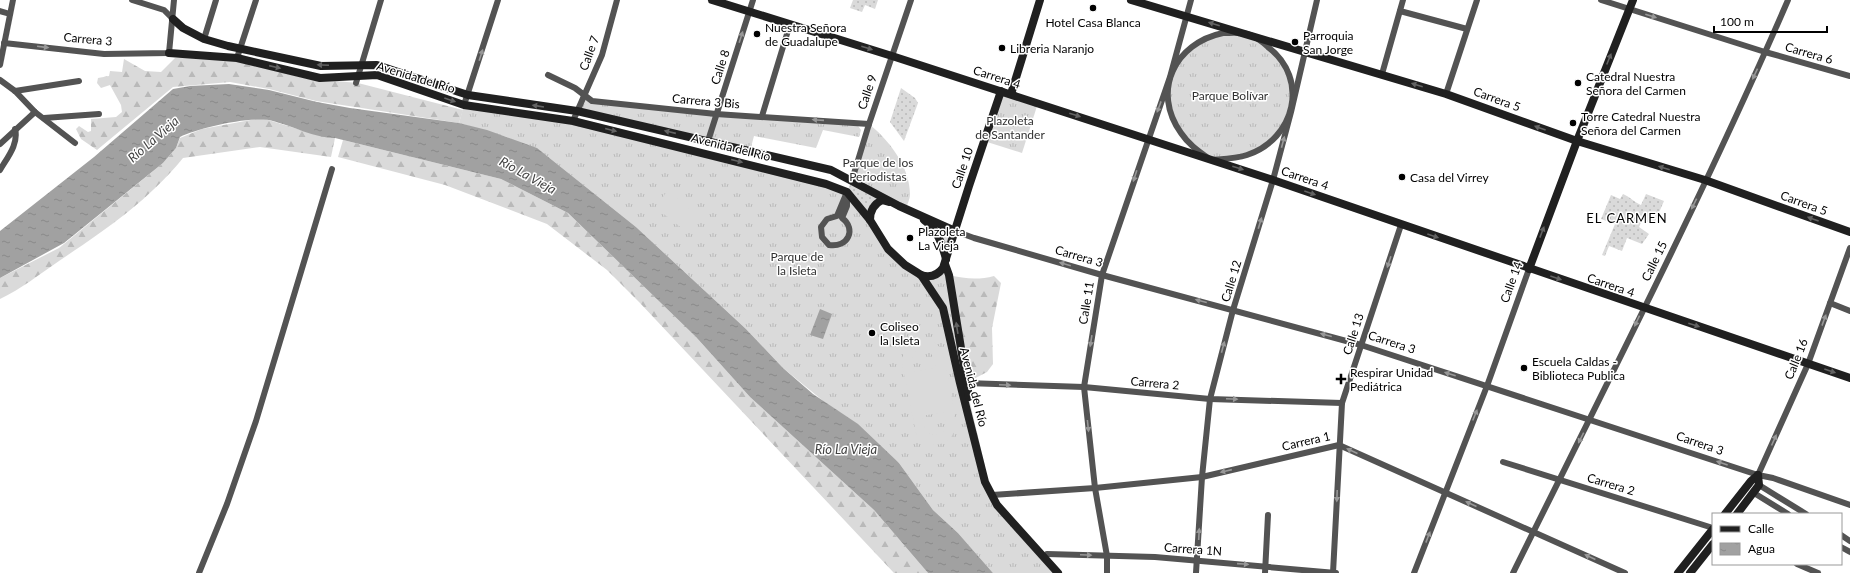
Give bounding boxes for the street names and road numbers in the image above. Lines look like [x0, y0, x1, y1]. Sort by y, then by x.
street label: Carrera 3 [63, 29, 113, 49]
street label: Calle 7 [576, 33, 602, 72]
street label: Carrera 6 [1783, 39, 1835, 67]
street label: Calle 8 [707, 48, 733, 86]
street label: Avenida del Río [375, 58, 457, 96]
street label: Carrera 4 [971, 62, 1023, 92]
street label: Calle 9 [854, 72, 880, 111]
street label: Carrera 5 [1471, 84, 1523, 114]
street label: Carrera 3 Bis [672, 91, 740, 111]
street label: Avenida del Río [690, 130, 772, 164]
street label: Calle 10 [948, 145, 976, 191]
street label: Carrera 4 [1279, 163, 1331, 193]
street label: Carrera 5 [1778, 188, 1830, 218]
street label: Calle 15 [1638, 238, 1670, 284]
street label: Carrera 3 [1053, 242, 1105, 270]
street label: Calle 12 [1218, 258, 1244, 304]
street label: Calle 14 [1497, 259, 1525, 305]
street label: Carrera 4 [1585, 270, 1637, 300]
street label: Calle 11 [1075, 281, 1097, 325]
street label: Calle 13 [1339, 311, 1367, 357]
street label: Carrera 3 [1366, 327, 1418, 357]
street label: Calle 16 [1781, 336, 1811, 382]
street label: Avenida del Río [957, 346, 991, 428]
street label: Carrera 2 [1130, 373, 1180, 393]
street label: Carrera 1 [1280, 428, 1332, 454]
street label: Carrera 3 [1674, 428, 1726, 458]
street label: Carrera 2 [1585, 470, 1637, 498]
street label: Carrera 1N [1163, 539, 1223, 559]

